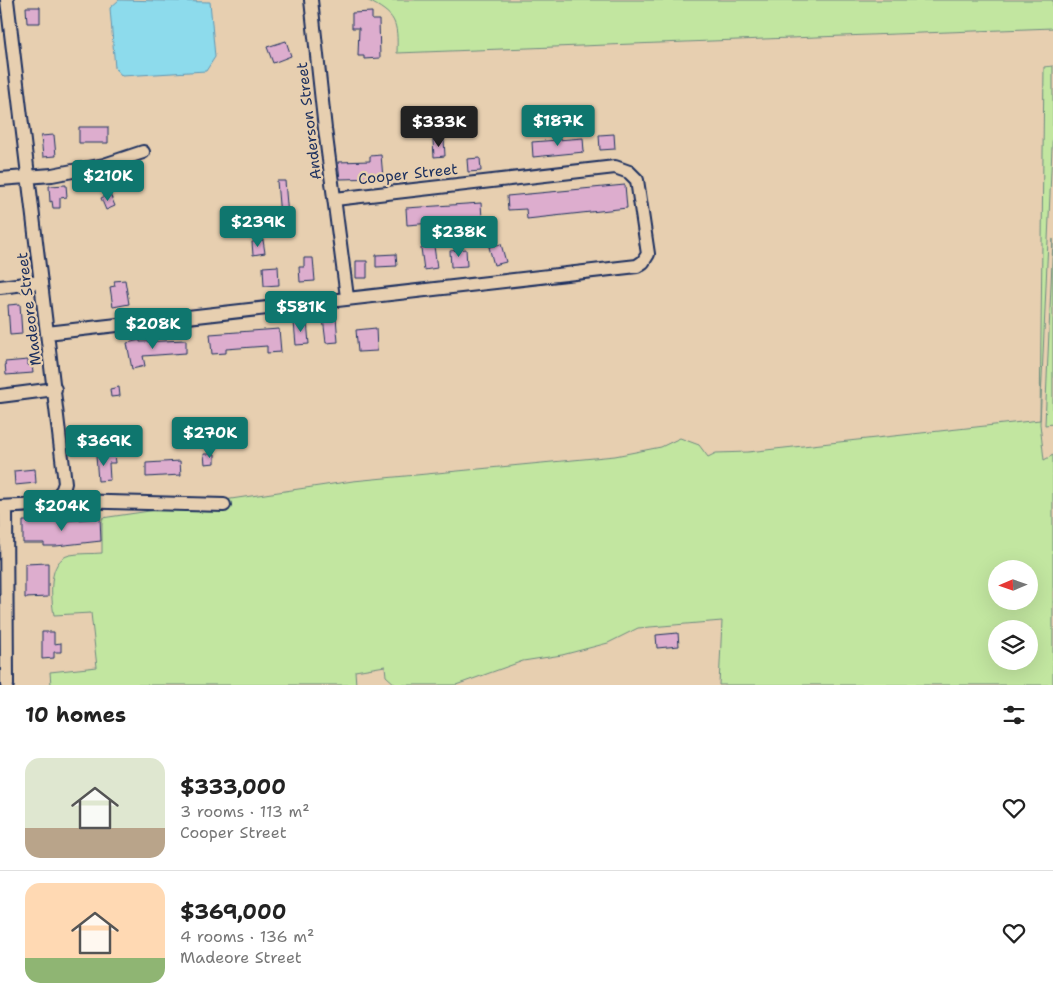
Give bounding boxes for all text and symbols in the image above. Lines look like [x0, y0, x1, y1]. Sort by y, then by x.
street label: Anderson Street [292, 61, 326, 181]
pin: $187K [523, 104, 593, 147]
pin: $333K [404, 106, 474, 148]
text: $187K [533, 110, 583, 131]
text: $333K [412, 111, 466, 132]
street label: Cooper Street [357, 159, 459, 189]
pin: $210K [73, 160, 143, 202]
text: $210K [83, 165, 133, 186]
pin: $239K [223, 206, 293, 248]
text: $239K [231, 211, 285, 232]
pin: $238K [424, 216, 494, 258]
text: $238K [432, 221, 486, 242]
street label: Madeore Street [12, 251, 46, 367]
pin: $581K [266, 290, 336, 333]
text: $581K [276, 296, 326, 317]
pin: $208K [118, 308, 188, 350]
text: $208K [126, 313, 180, 334]
pin: $270K [175, 416, 245, 459]
text: $270K [183, 422, 237, 443]
pin: $369K [69, 424, 139, 467]
text: $369K [77, 430, 131, 451]
pin: $204K [27, 490, 97, 532]
text: $204K [35, 495, 89, 516]
north arrow [988, 560, 1038, 610]
map controls [988, 560, 1038, 670]
button: layers [988, 620, 1038, 670]
text: 10 homes [25, 701, 126, 729]
icon: filters [1000, 701, 1028, 729]
text: $333,000 [180, 773, 286, 801]
icon: home [65, 778, 125, 838]
icon: heart [1000, 794, 1028, 822]
text: 3 rooms · 113 m² [180, 801, 310, 822]
text: Cooper Street [180, 822, 287, 843]
text: $369,000 [180, 898, 286, 926]
icon: home [65, 903, 125, 963]
icon: heart [1000, 919, 1028, 947]
text: 4 rooms · 136 m² [180, 926, 314, 947]
text: Madeore Street [180, 947, 302, 968]

